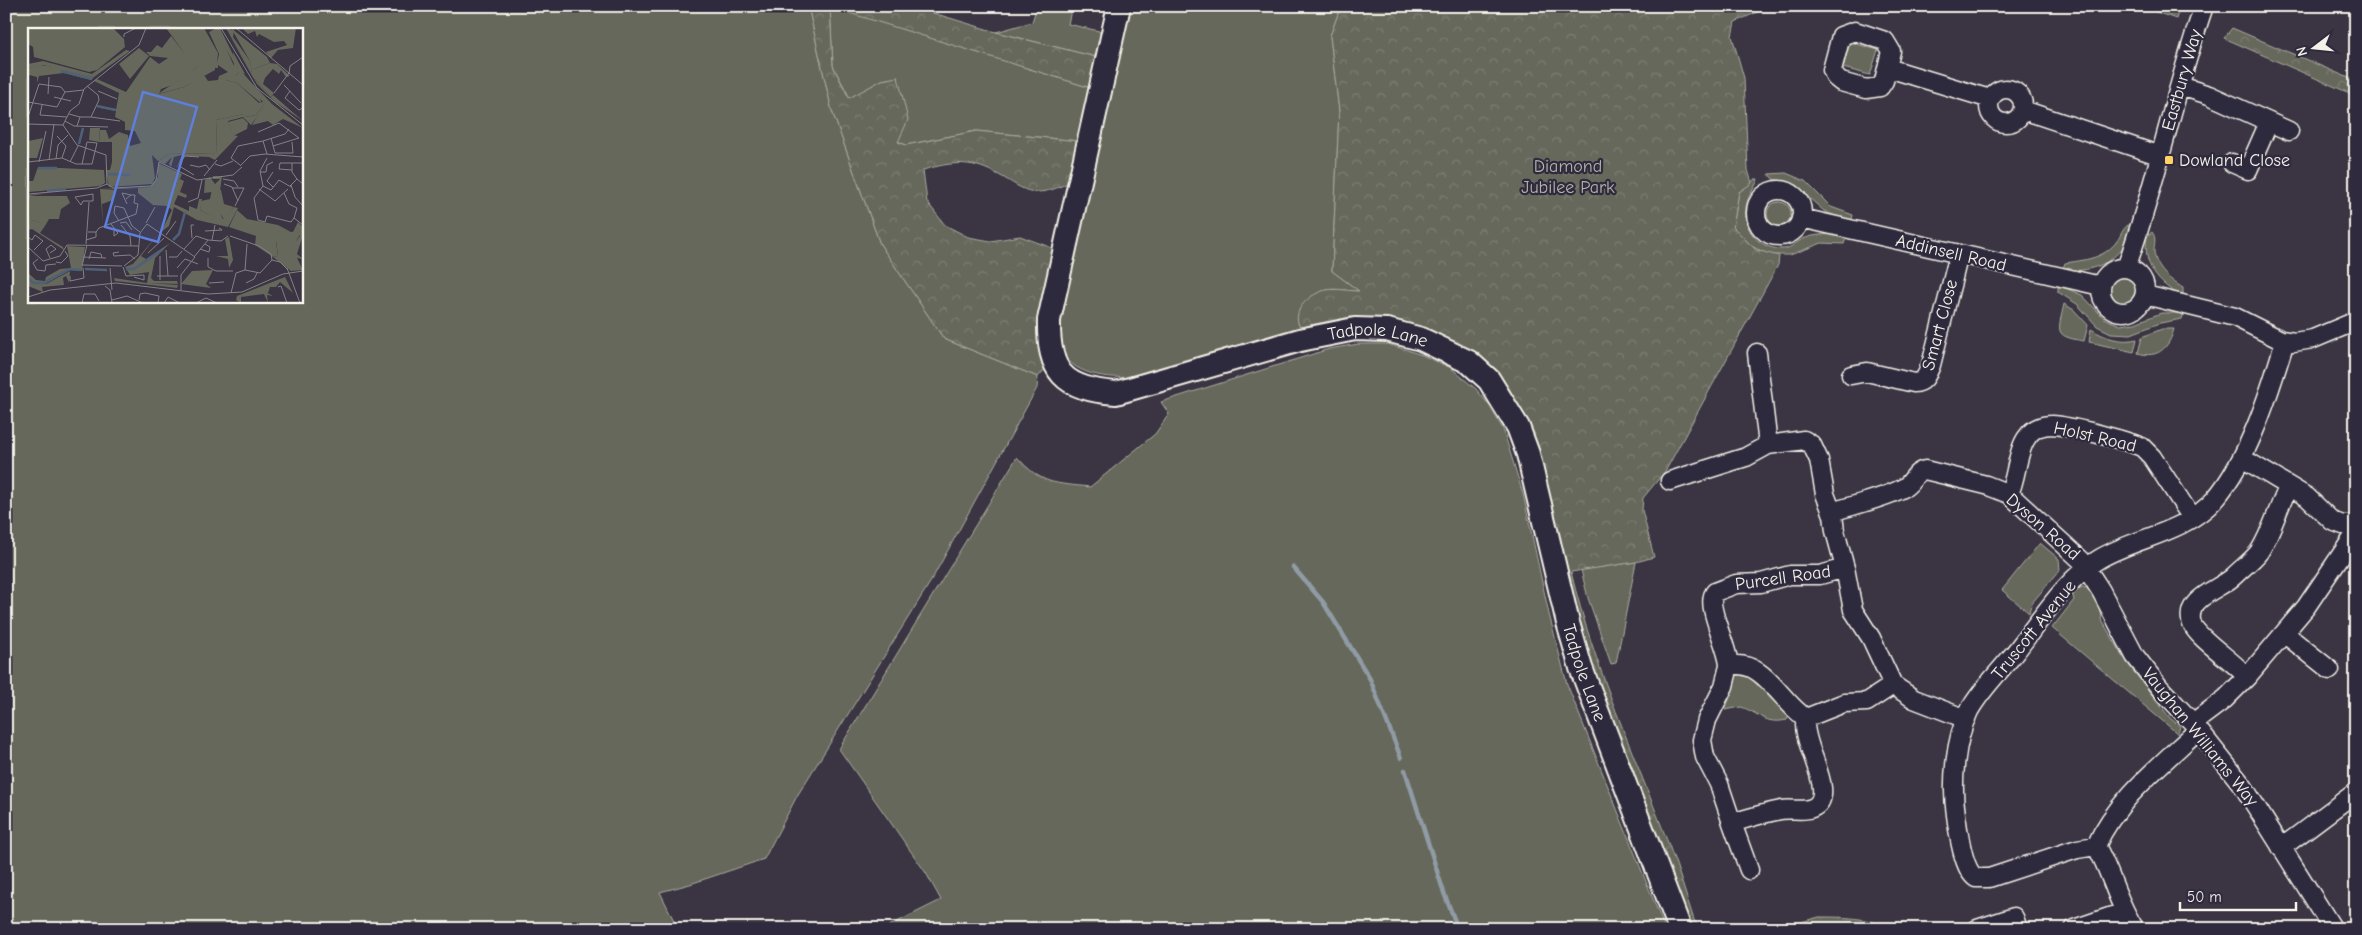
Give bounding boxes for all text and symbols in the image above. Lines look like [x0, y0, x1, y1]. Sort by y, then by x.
north arrow [2290, 22, 2340, 72]
street label: Eastbury Way [2158, 26, 2207, 133]
inset map [28, 28, 302, 302]
text: N [2293, 45, 2311, 58]
place label: Dowland Close [2179, 150, 2290, 171]
marker: Dowland Close [2163, 154, 2175, 166]
park label: Diamond Jubilee Park [1521, 156, 1615, 198]
street label: Addinsell Road [1894, 230, 2008, 276]
street label: Smart Close [1918, 277, 1962, 373]
street label: Tadpole Lane [1326, 318, 1432, 351]
street label: Holst Road [2052, 417, 2138, 457]
street label: Dyson Road [2002, 489, 2084, 565]
street label: Purcell Road [1734, 561, 1832, 595]
street label: Truscott Avenue [1987, 576, 2081, 684]
street label: Tadpole Lane [1558, 621, 1611, 724]
street label: Vaughan Williams Way [2138, 663, 2263, 811]
scale bar [2180, 880, 2296, 912]
text: 50 m [2187, 888, 2222, 906]

